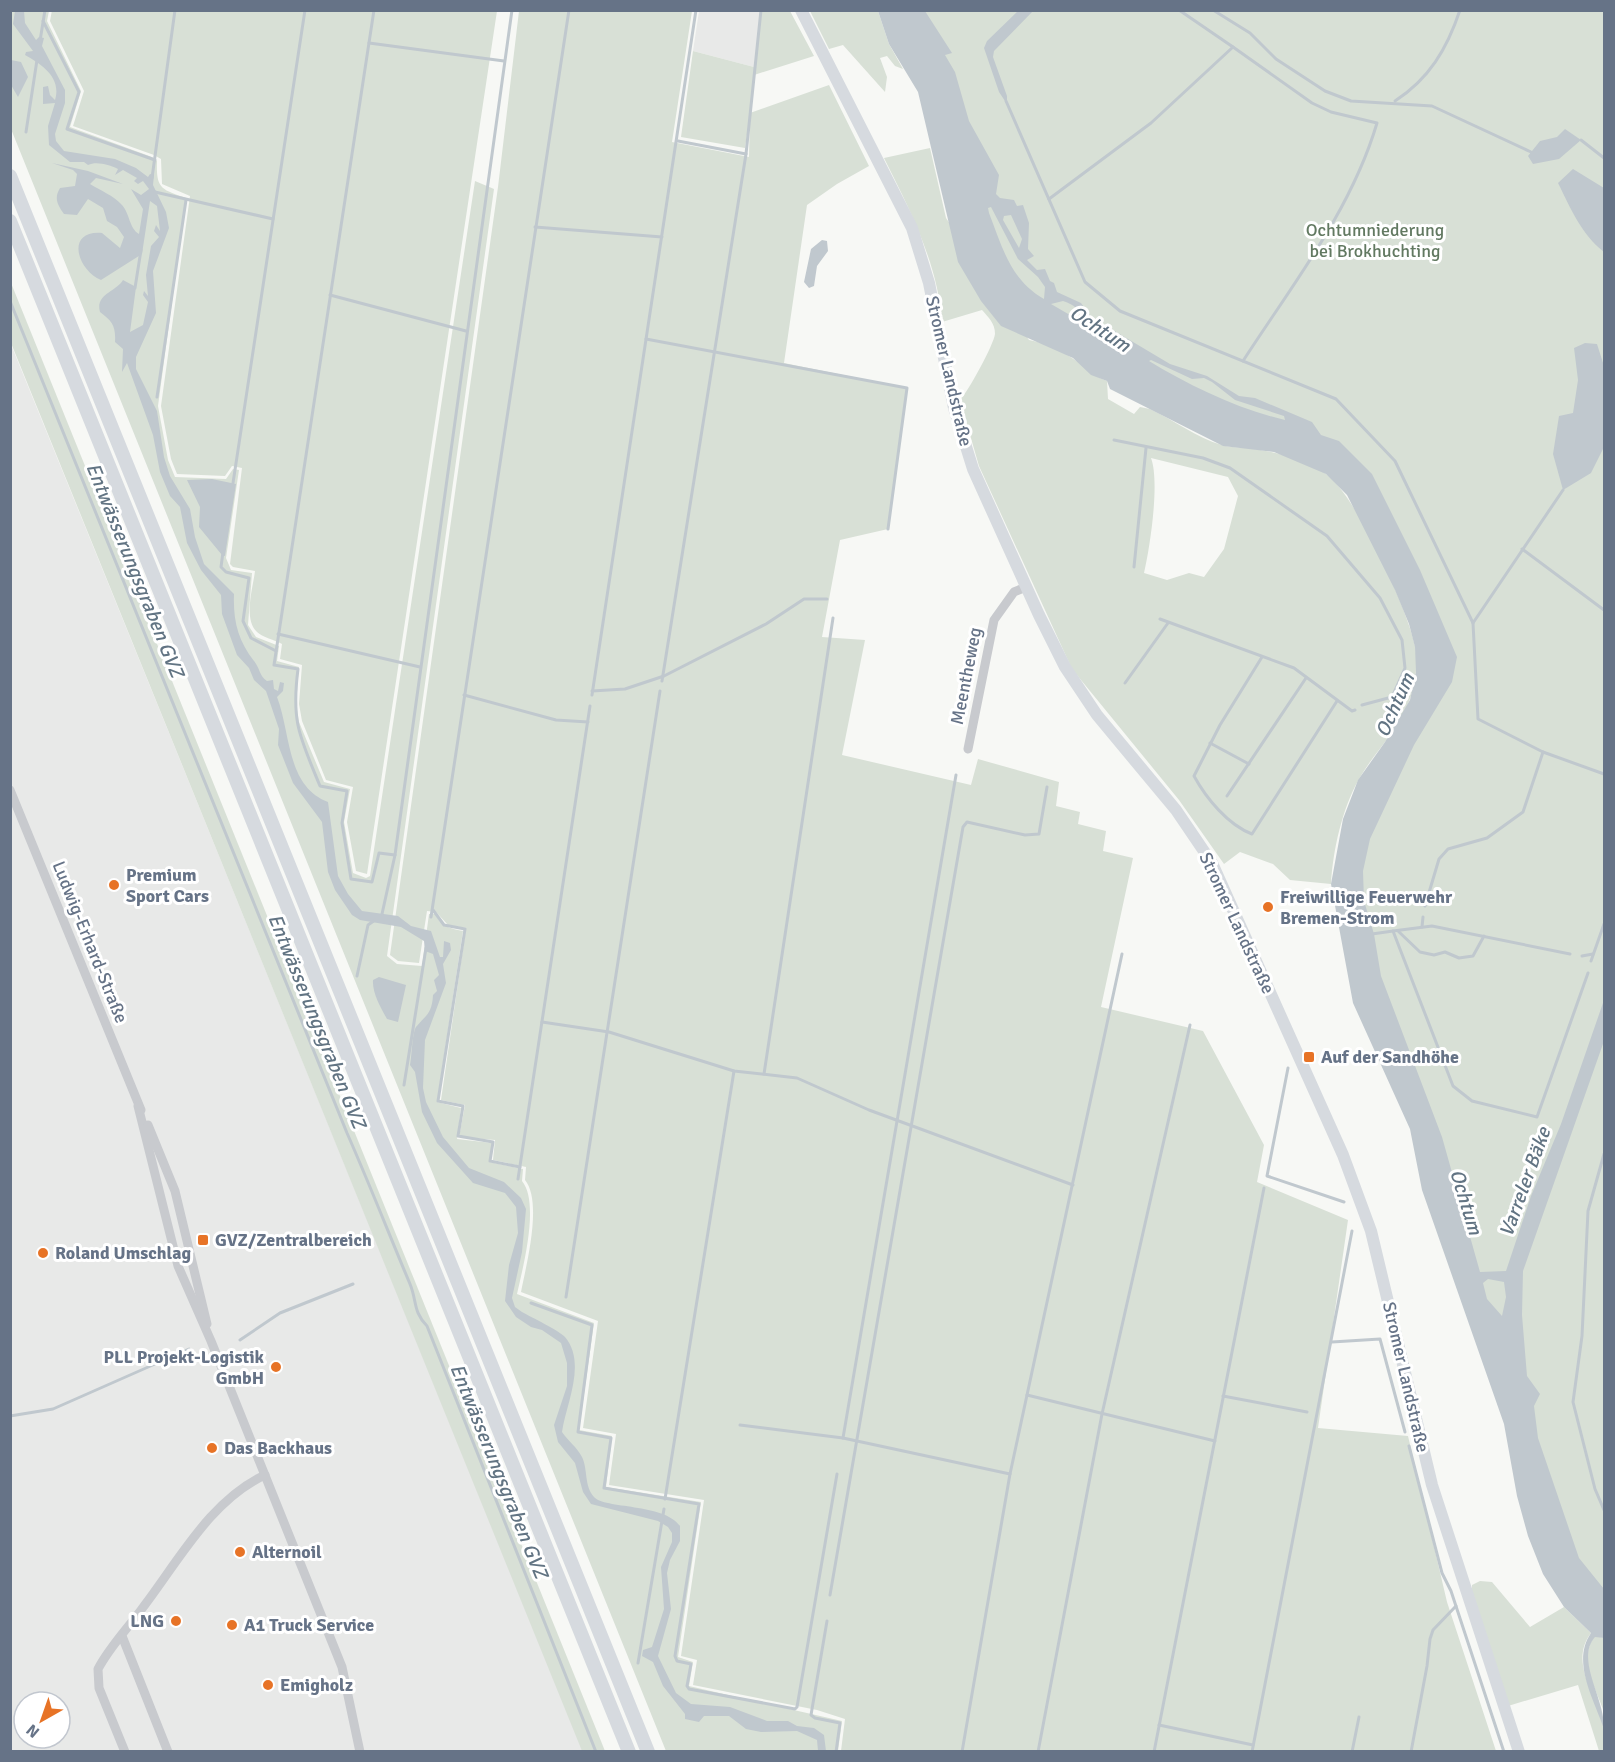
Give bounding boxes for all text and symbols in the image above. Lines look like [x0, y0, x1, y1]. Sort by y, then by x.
park label: Ochtumniederung bei Brokhuchting [1306, 219, 1444, 262]
street label: Stromer Landstraße [921, 294, 977, 448]
water label: Ochtum [1065, 300, 1136, 358]
water label: Entwässerungsgraben GVZ [81, 459, 191, 683]
street label: Meentheweg [946, 626, 986, 726]
water label: Ochtum [1370, 668, 1421, 741]
street label: Stromer Landstraße [1195, 849, 1279, 997]
street label: Ludwig-Erhard-Straße [47, 858, 133, 1026]
place label: Premium Sport Cars [126, 864, 209, 907]
marker: Premium Sport Cars [107, 878, 121, 892]
place label: Freiwillige Feuerwehr Bremen-Strom [1280, 886, 1453, 929]
marker: Freiwillige Feuerwehr Bremen-Strom [1261, 900, 1275, 914]
water label: Entwässerungsgraben GVZ [263, 910, 373, 1134]
place label: Auf der Sandhöhe [1321, 1046, 1459, 1068]
marker: Auf der Sandhöhe [1302, 1050, 1316, 1064]
water label: Varreler Bäke [1494, 1123, 1557, 1240]
water label: Ochtum [1444, 1166, 1488, 1239]
place label: GVZ/Zentralbereich [215, 1229, 372, 1251]
marker: GVZ/Zentralbereich [196, 1233, 210, 1247]
place label: Roland Umschlag [55, 1242, 191, 1264]
marker: Roland Umschlag [36, 1246, 50, 1260]
street label: Stromer Landstraße [1378, 1300, 1434, 1454]
place label: PLL Projekt-Logistik GmbH [103, 1346, 265, 1389]
marker: PLL Projekt-Logistik GmbH [269, 1360, 283, 1374]
water label: Entwässerungsgraben GVZ [445, 1360, 555, 1584]
place label: Das Backhaus [224, 1437, 332, 1459]
marker: Das Backhaus [205, 1441, 219, 1455]
place label: Alternoil [252, 1541, 322, 1563]
marker: Alternoil [233, 1545, 247, 1559]
place label: LNG [130, 1610, 164, 1632]
marker: LNG [169, 1614, 183, 1628]
place label: A1 Truck Service [244, 1614, 374, 1636]
marker: A1 Truck Service [225, 1618, 239, 1632]
place label: Emigholz [280, 1674, 353, 1696]
marker: Emigholz [261, 1678, 275, 1692]
north arrow [12, 1690, 72, 1750]
text: N [22, 1719, 44, 1742]

